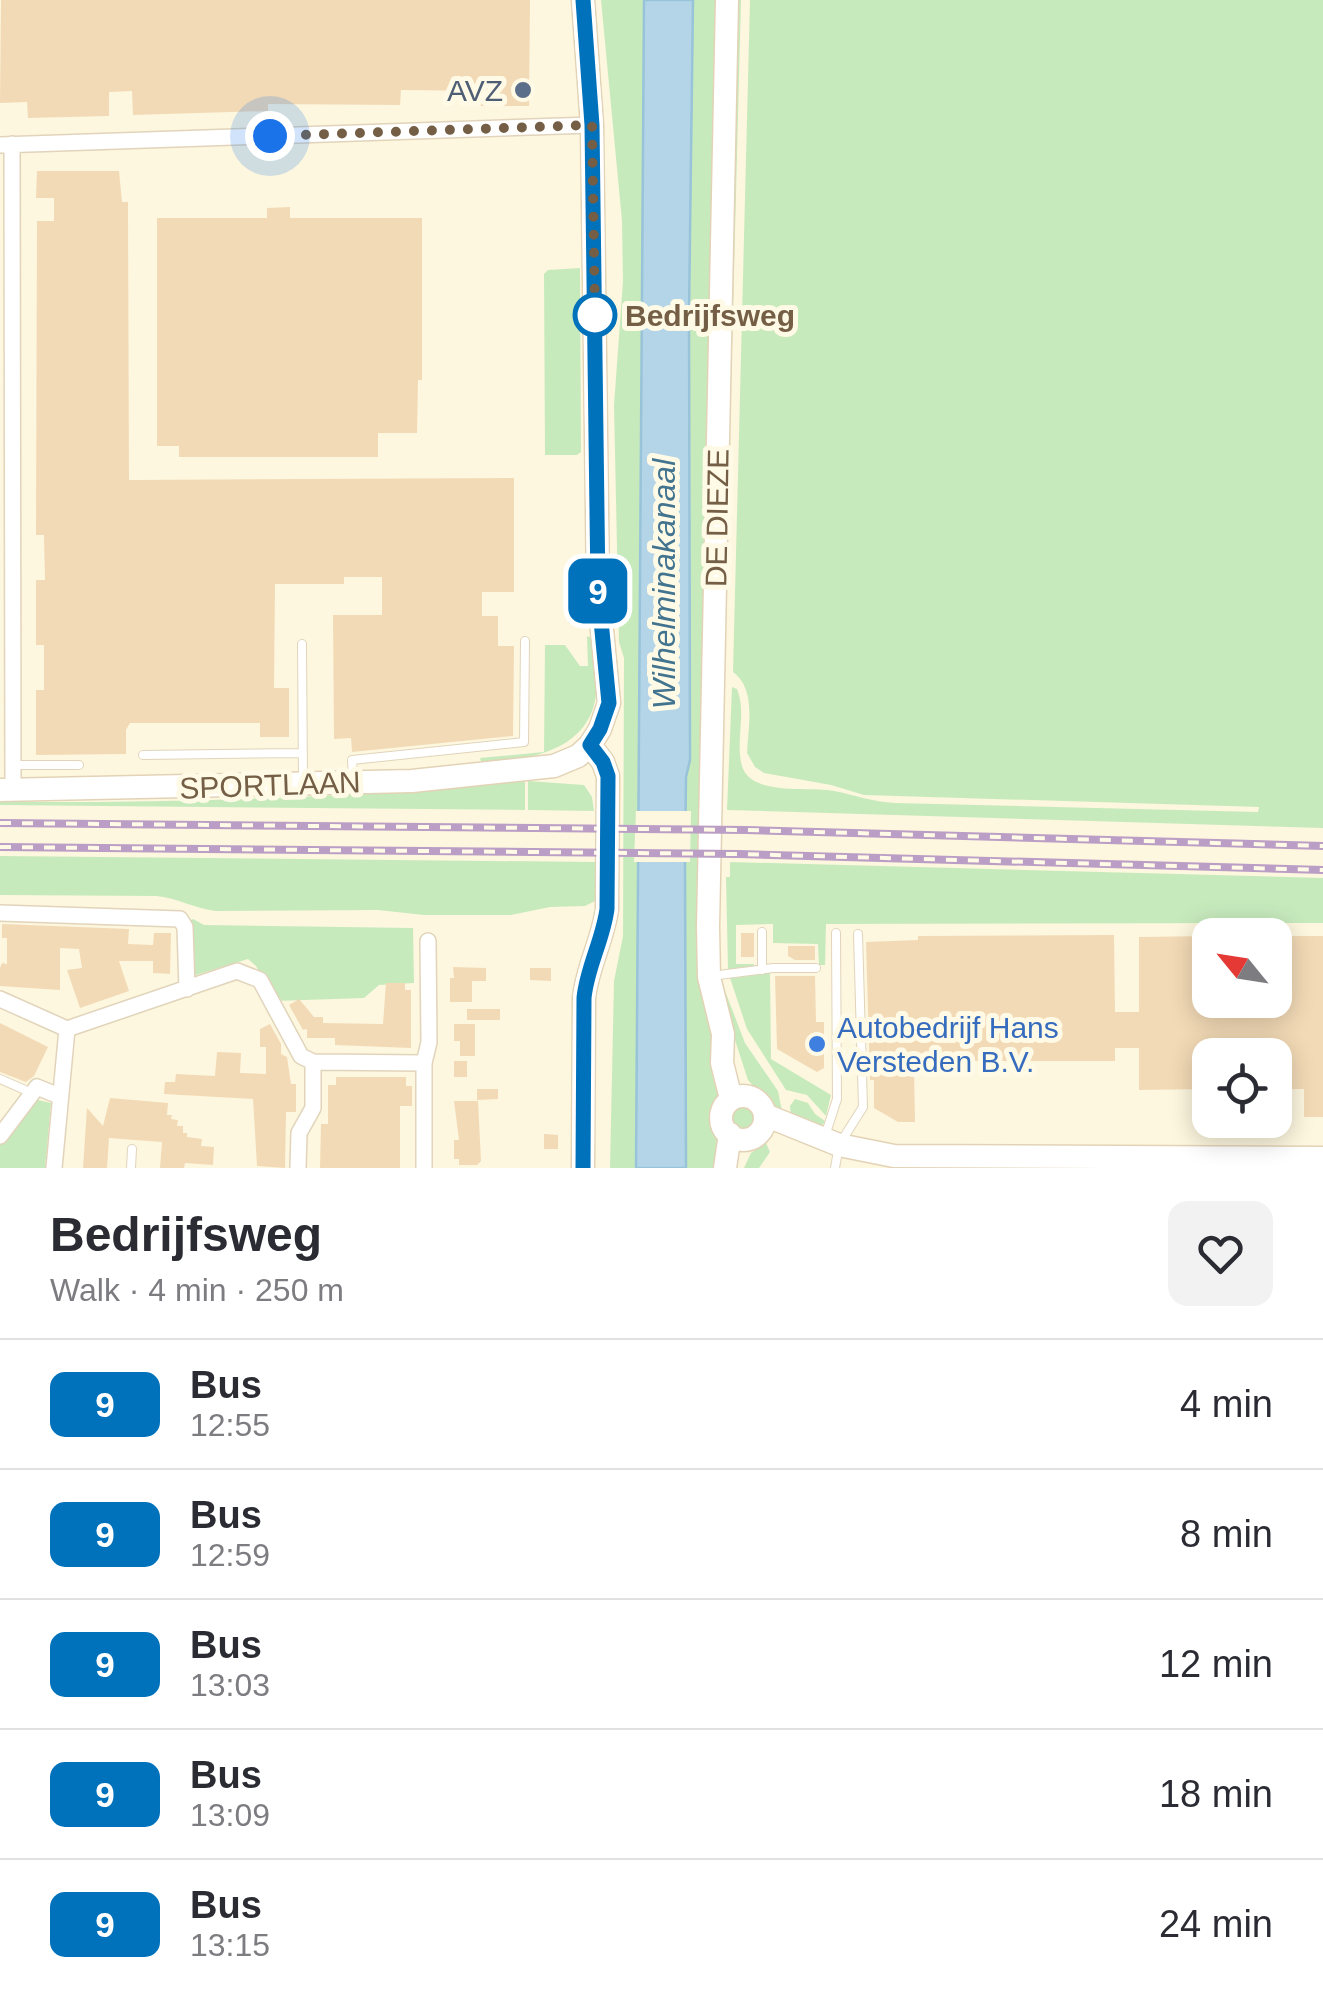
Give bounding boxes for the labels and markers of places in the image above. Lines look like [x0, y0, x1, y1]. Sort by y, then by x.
place label: AVZ [447, 74, 503, 107]
marker: AVZ [512, 79, 534, 101]
marker: Bedrijfsweg [574, 294, 616, 336]
place label: Bedrijfsweg [625, 299, 795, 332]
place label: Autobedrijf Hans Versteden B.V. [837, 1011, 1059, 1078]
marker: Autobedrijf Hans Versteden B.V. [806, 1033, 828, 1055]

